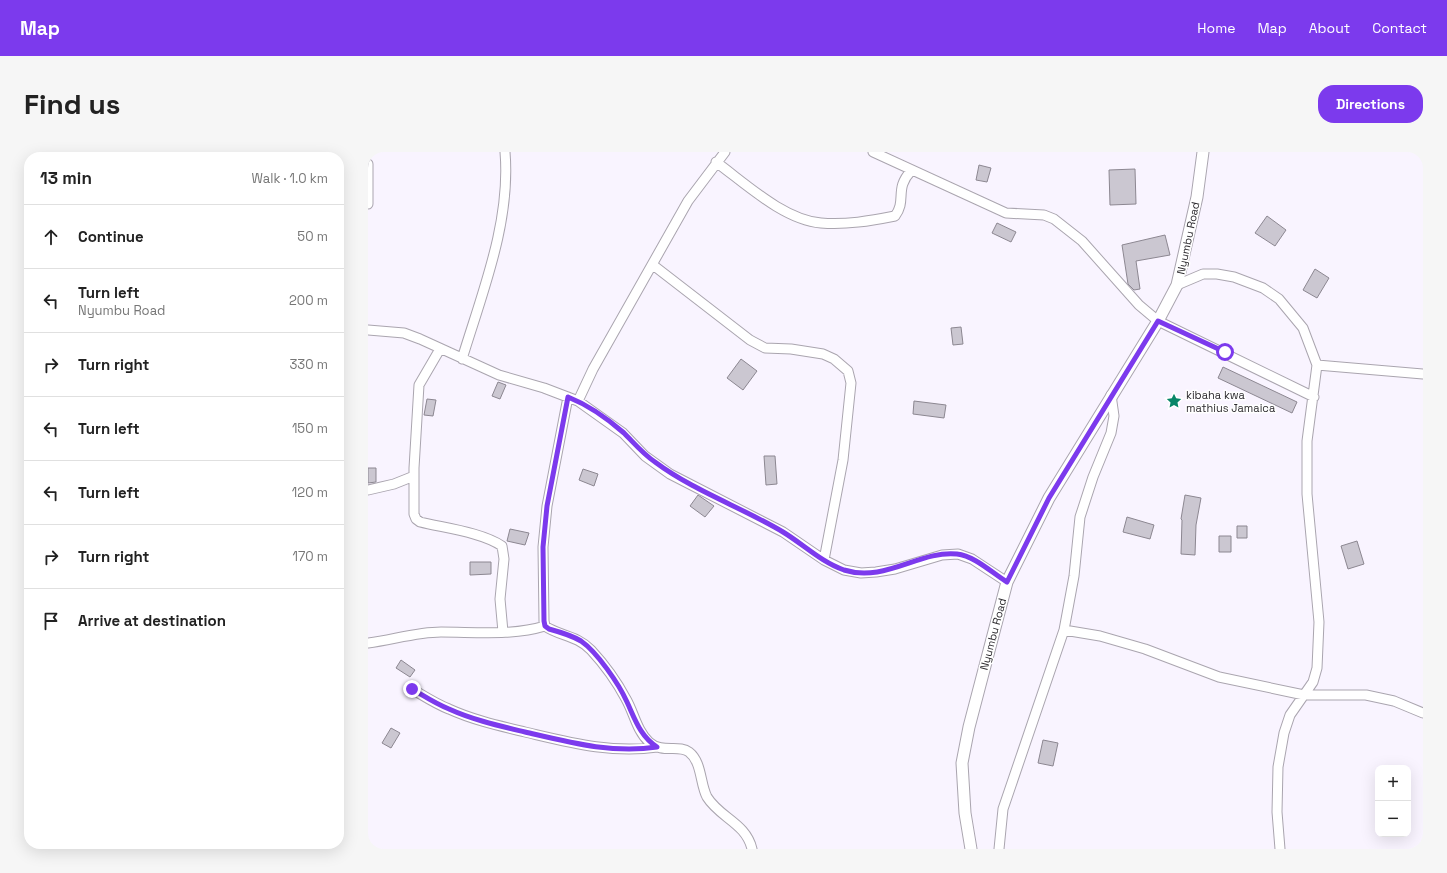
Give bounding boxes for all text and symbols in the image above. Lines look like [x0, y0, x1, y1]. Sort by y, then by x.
text: Map [20, 16, 60, 41]
text: Home [1197, 19, 1235, 37]
text: Map [1257, 19, 1287, 37]
text: About [1309, 19, 1350, 37]
text: Contact [1372, 19, 1427, 37]
button: Directions [1318, 85, 1423, 123]
text: Find us [24, 86, 121, 122]
text: 13 min [40, 167, 92, 189]
text: Walk · 1.0 km [252, 170, 328, 187]
street label: Nyumbu Road [1173, 200, 1203, 276]
icon: ahead [40, 226, 62, 248]
text: Continue [78, 227, 144, 246]
text: 50 m [297, 228, 328, 245]
text: Turn left [78, 283, 140, 302]
icon: left [40, 290, 62, 312]
text: 200 m [289, 292, 328, 309]
text: Nyumbu Road [78, 302, 165, 319]
route start [1216, 343, 1234, 361]
icon: right [40, 354, 62, 376]
text: Turn right [78, 355, 149, 374]
text: 330 m [289, 356, 328, 373]
place label: kibaha kwa mathius Jamaica [1186, 388, 1276, 415]
place icon: kibaha kwa mathius Jamaica [1165, 392, 1183, 410]
icon: left [40, 418, 62, 440]
text: Turn left [78, 419, 140, 438]
text: 150 m [292, 420, 328, 437]
icon: left [40, 482, 62, 504]
text: Turn left [78, 483, 140, 502]
text: 120 m [292, 484, 328, 501]
icon: right [40, 546, 62, 568]
text: Turn right [78, 547, 149, 566]
text: 170 m [292, 548, 328, 565]
street label: Nyumbu Road [977, 597, 1009, 671]
icon: arrive [40, 610, 62, 632]
text: Arrive at destination [78, 611, 226, 630]
route end [403, 680, 421, 698]
map controls [1375, 765, 1411, 837]
button: + [1375, 765, 1411, 801]
button: − [1375, 801, 1411, 837]

